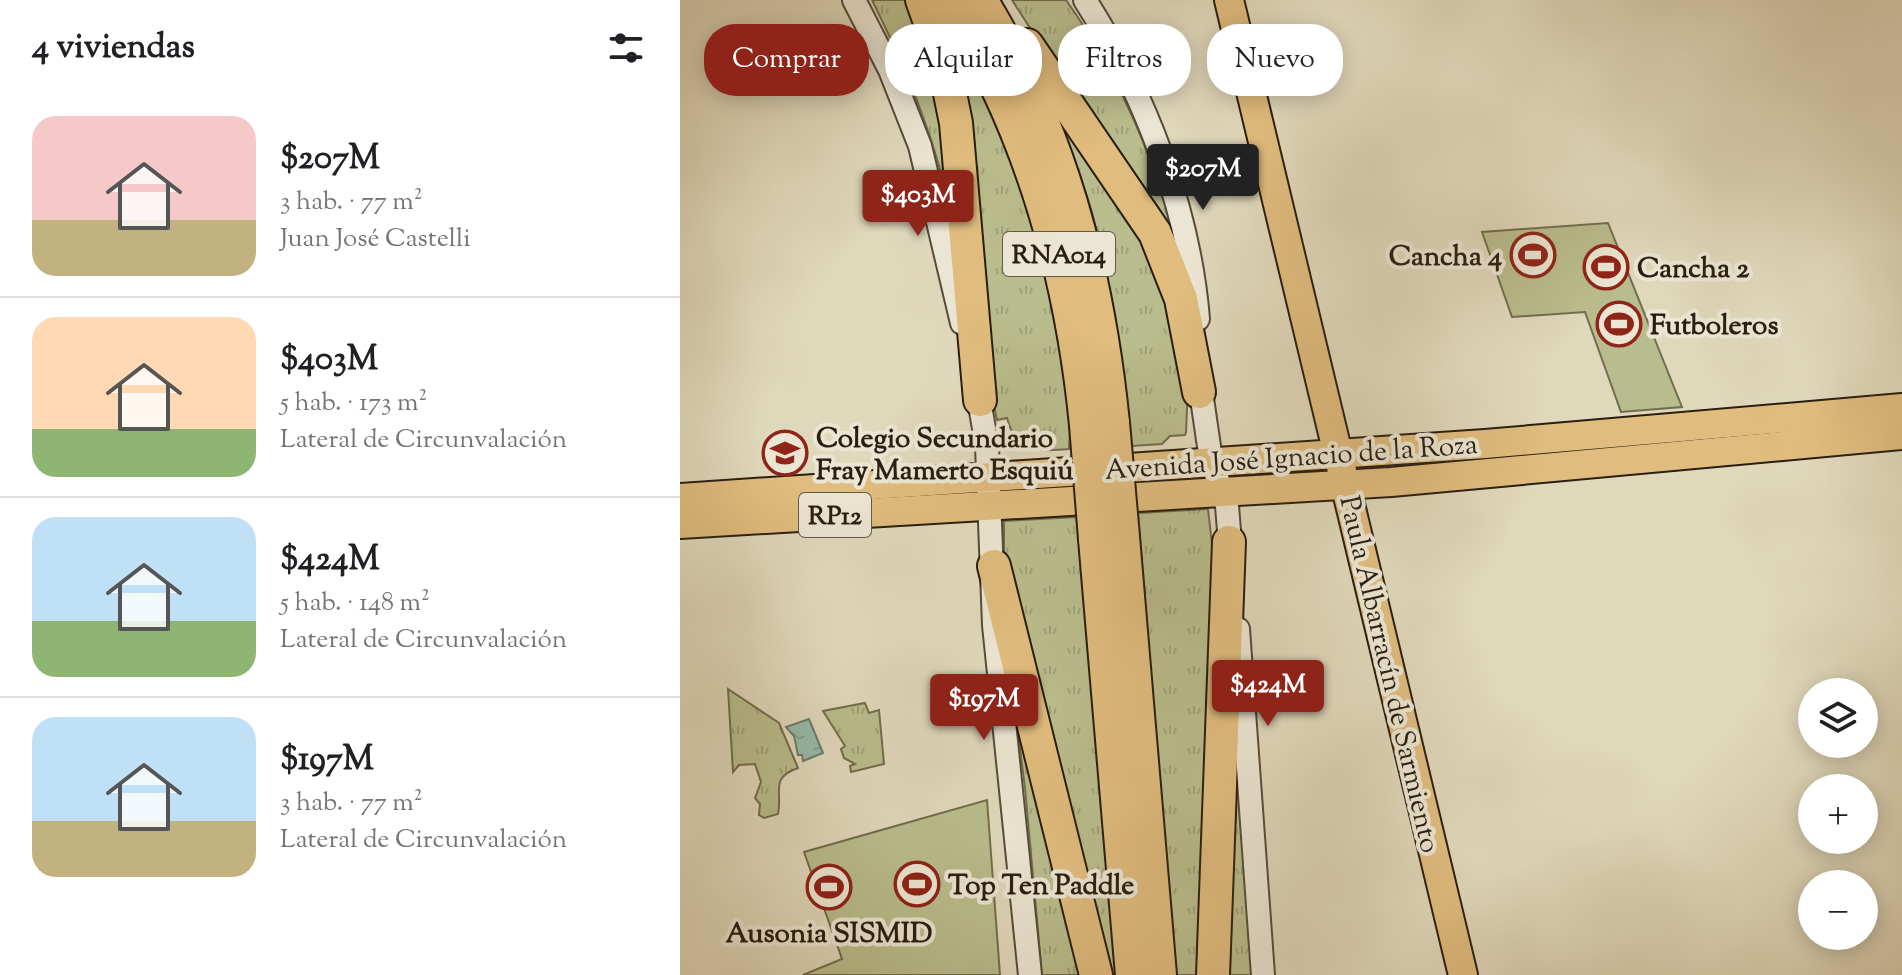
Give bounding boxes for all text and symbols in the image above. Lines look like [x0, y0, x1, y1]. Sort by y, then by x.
text: 4 viviendas [32, 24, 195, 73]
chip: Comprar [704, 24, 869, 96]
chip: Alquilar [885, 24, 1042, 96]
chip: Filtros [1058, 24, 1191, 96]
chip: Nuevo [1207, 24, 1343, 96]
icon: filters [604, 26, 648, 70]
text: $207M [280, 135, 380, 184]
pin: $207M [1147, 144, 1259, 212]
icon: home [96, 148, 192, 244]
text: $207M [1165, 151, 1241, 188]
pin: $403M [862, 170, 974, 238]
text: $403M [881, 177, 955, 214]
text: 3 hab. · 77 m² [280, 184, 423, 221]
text: Juan José Castelli [280, 221, 471, 258]
sports icon: Cancha 4 [1509, 231, 1557, 279]
road number: RNA014 [1003, 232, 1115, 276]
place label: Cancha 4 [1389, 238, 1502, 278]
sports icon: Cancha 2 [1582, 243, 1630, 291]
place label: Cancha 2 [1637, 250, 1750, 290]
sports icon: Futboleros [1595, 300, 1643, 348]
place label: Futboleros [1650, 307, 1778, 347]
text: $403M [280, 336, 378, 385]
icon: home [96, 349, 192, 445]
text: 5 hab. · 173 m² [280, 385, 427, 422]
place label: Colegio Secundario Fray Mamerto Esquiú [816, 420, 1074, 492]
text: Lateral de Circunvalación [280, 422, 567, 459]
street label: Avenida José Ignacio de la Roza [1103, 426, 1479, 492]
school or university icon: Colegio Secundario Fray Mamerto Esquiú [761, 429, 809, 477]
street label: Paula Albarracín de Sarmiento [1327, 492, 1449, 857]
road number: RP12 [799, 493, 871, 537]
text: $424M [280, 536, 380, 585]
icon: home [96, 549, 192, 645]
text: 5 hab. · 148 m² [280, 585, 430, 622]
text: Lateral de Circunvalación [280, 622, 567, 659]
pin: $424M [1212, 660, 1324, 728]
text: $424M [1230, 667, 1306, 704]
pin: $197M [928, 674, 1040, 742]
map controls [1798, 678, 1878, 950]
button: layers [1798, 678, 1878, 758]
text: $197M [948, 681, 1020, 718]
text: $197M [280, 736, 374, 785]
icon: home [96, 749, 192, 845]
button: + [1798, 774, 1878, 854]
text: 3 hab. · 77 m² [280, 785, 423, 822]
text: Lateral de Circunvalación [280, 822, 567, 859]
sports icon: Top Ten Paddle [893, 860, 941, 908]
sports icon: Ausonia SISMID [805, 863, 853, 911]
place label: Top Ten Paddle [948, 867, 1134, 907]
button: − [1798, 870, 1878, 950]
place label: Ausonia SISMID [726, 915, 932, 955]

